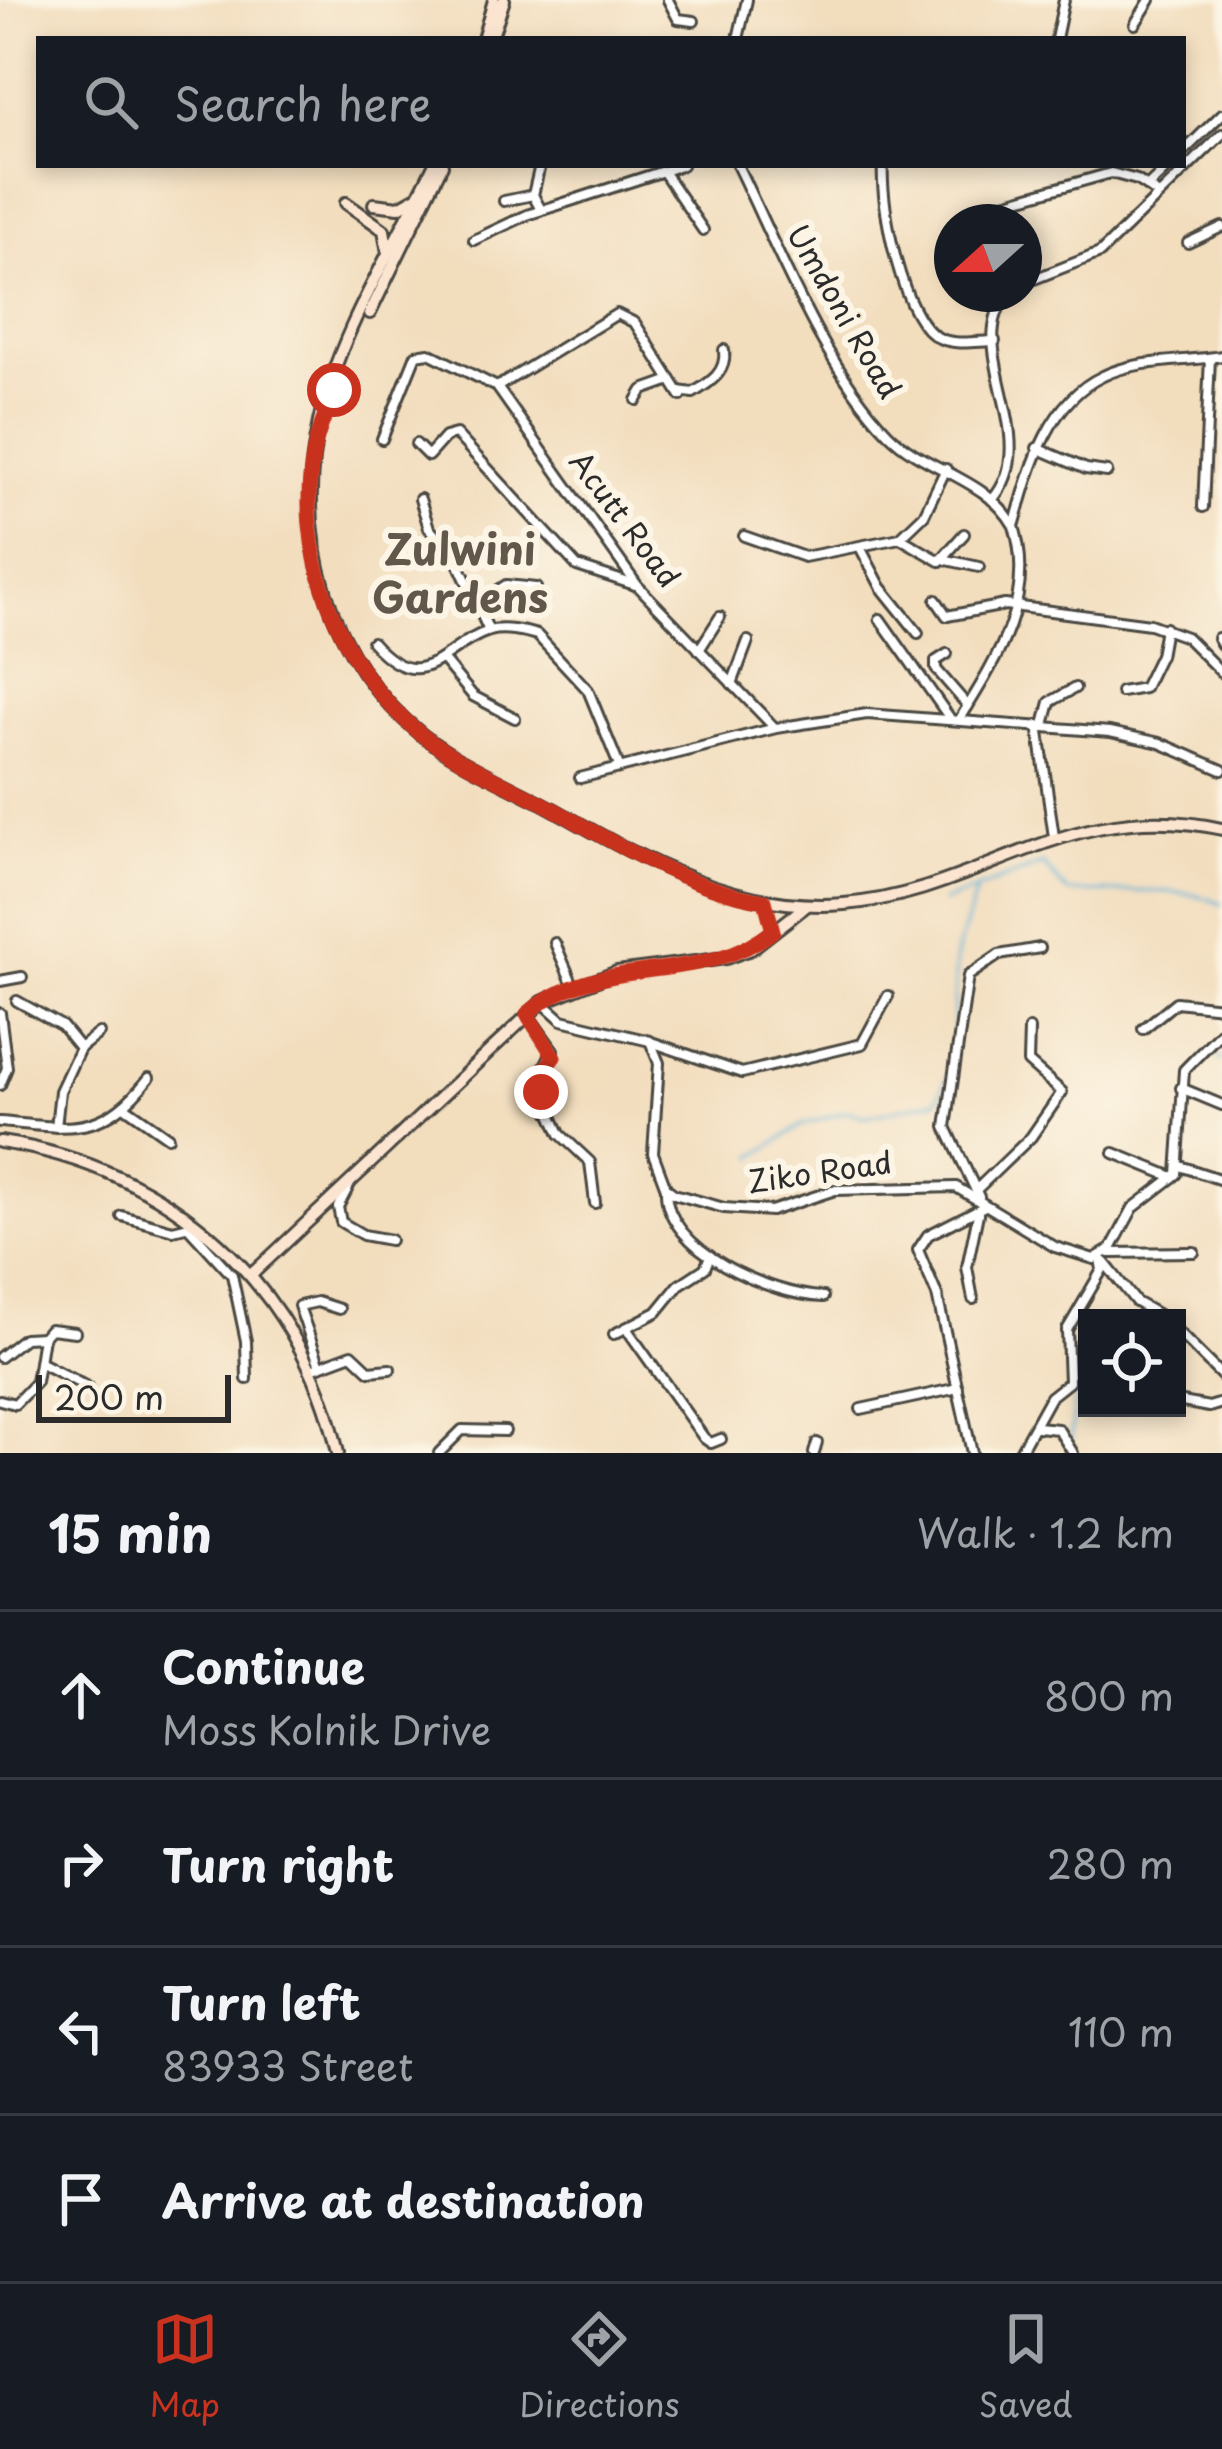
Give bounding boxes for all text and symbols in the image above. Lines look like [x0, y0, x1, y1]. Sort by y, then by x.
search box [36, 36, 1186, 168]
text: Search here [174, 68, 431, 136]
icon: search [78, 69, 144, 135]
north arrow [934, 204, 1042, 312]
street label: Umdoni Road [777, 215, 913, 406]
route start [307, 363, 361, 417]
street label: Acutt Road [560, 441, 692, 596]
district label: Zulwini Gardens [372, 516, 548, 627]
route end [514, 1065, 568, 1119]
street label: Ziko Road [745, 1138, 895, 1203]
map controls [1078, 1309, 1186, 1417]
button: locate [1078, 1309, 1186, 1417]
scale bar [36, 1369, 231, 1422]
text: 200 m [54, 1371, 164, 1421]
text: 15 min [48, 1493, 212, 1570]
text: Walk · 1.2 km [917, 1502, 1174, 1561]
text: Continue [162, 1631, 365, 1699]
icon: ahead [48, 1662, 114, 1728]
text: 800 m [1044, 1665, 1174, 1724]
text: Moss Kolnik Drive [162, 1699, 491, 1758]
text: Turn right [162, 1829, 394, 1897]
icon: right [48, 1830, 114, 1896]
text: 280 m [1047, 1833, 1174, 1892]
text: Turn left [162, 1967, 361, 2035]
icon: left [48, 1998, 114, 2064]
text: 110 m [1068, 2001, 1174, 2060]
text: 83933 Street [162, 2035, 413, 2094]
text: Arrive at destination [162, 2165, 645, 2233]
icon: arrive [48, 2166, 114, 2232]
tab: Map [150, 2306, 220, 2428]
tab: Directions [519, 2306, 680, 2428]
tab: Saved [979, 2306, 1072, 2428]

